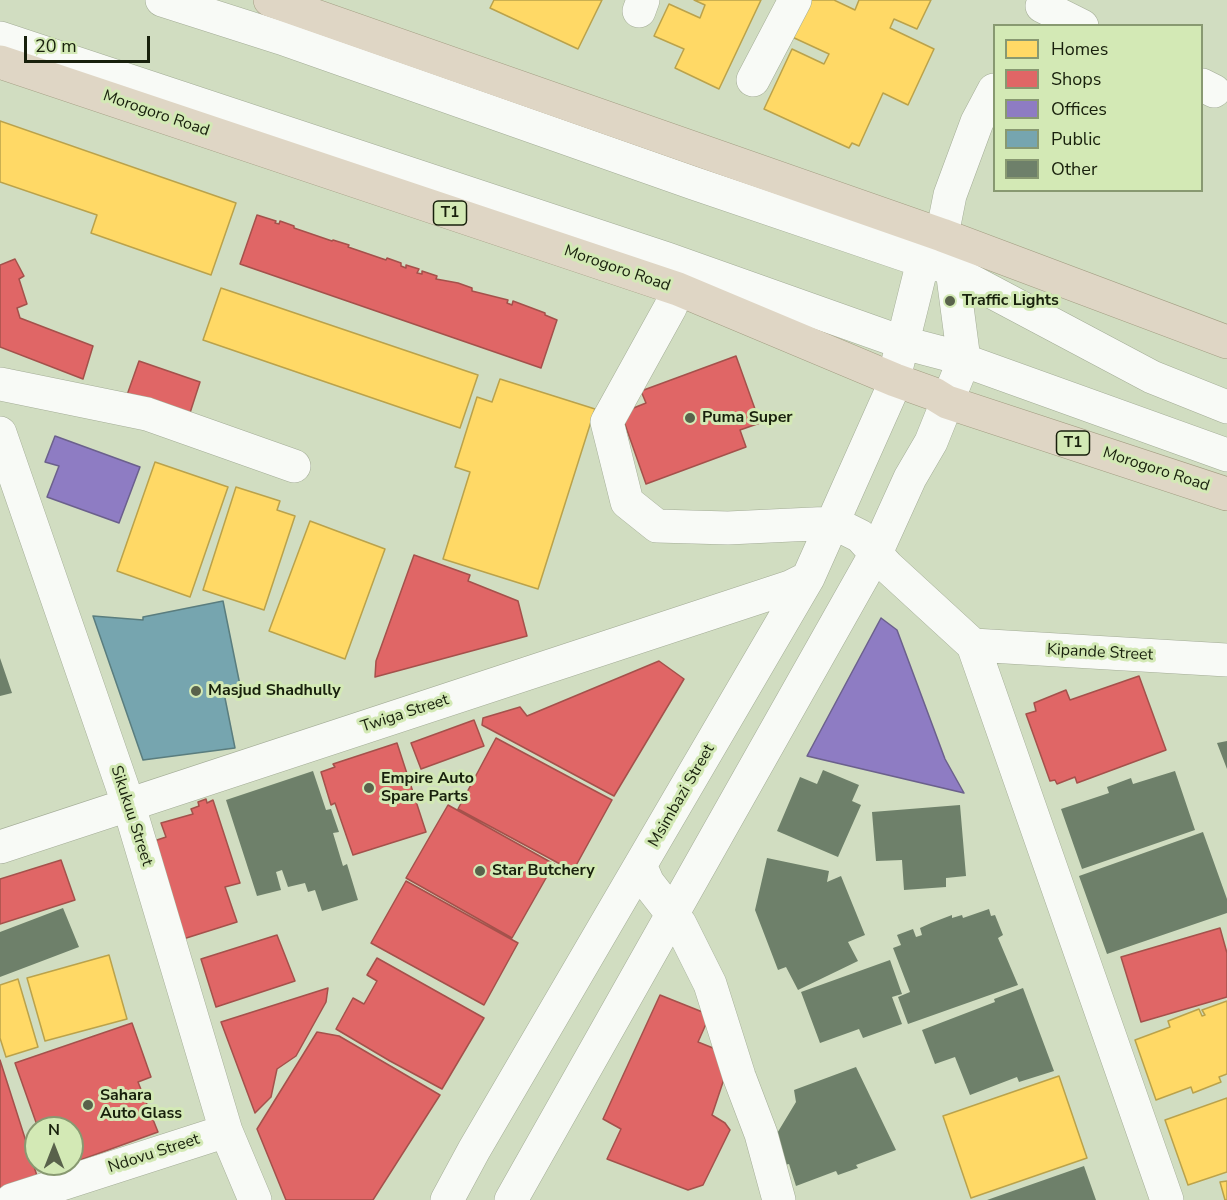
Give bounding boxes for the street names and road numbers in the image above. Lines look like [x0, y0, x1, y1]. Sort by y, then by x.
street label: Morogoro Road [100, 87, 212, 141]
road number: T1 [434, 201, 466, 225]
street label: Morogoro Road [561, 242, 673, 296]
road number: T1 [1056, 431, 1090, 455]
street label: Morogoro Road [1100, 444, 1212, 496]
street label: Kipande Street [1046, 641, 1154, 665]
street label: Twiga Street [359, 691, 451, 737]
street label: Msimbazi Street [645, 741, 719, 851]
street label: Sikukuu Street [106, 763, 156, 869]
street label: Ndovu Street [106, 1130, 202, 1178]

